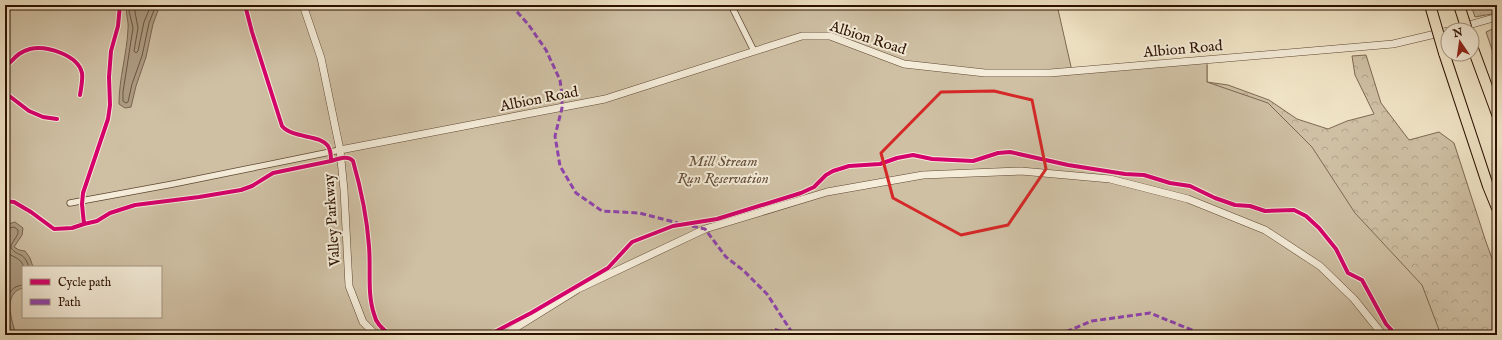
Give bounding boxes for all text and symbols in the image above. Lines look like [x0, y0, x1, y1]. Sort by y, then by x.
street label: Albion Road [826, 16, 910, 60]
north arrow [1440, 22, 1480, 62]
text: N [1451, 25, 1465, 41]
street label: Albion Road [1142, 36, 1224, 62]
street label: Albion Road [497, 82, 581, 116]
park label: Mill Stream Run Reservation [677, 152, 769, 188]
street label: Valley Parkway [319, 172, 345, 268]
legend [22, 266, 162, 318]
text: Cycle path [58, 275, 112, 291]
text: Path [58, 295, 81, 310]

